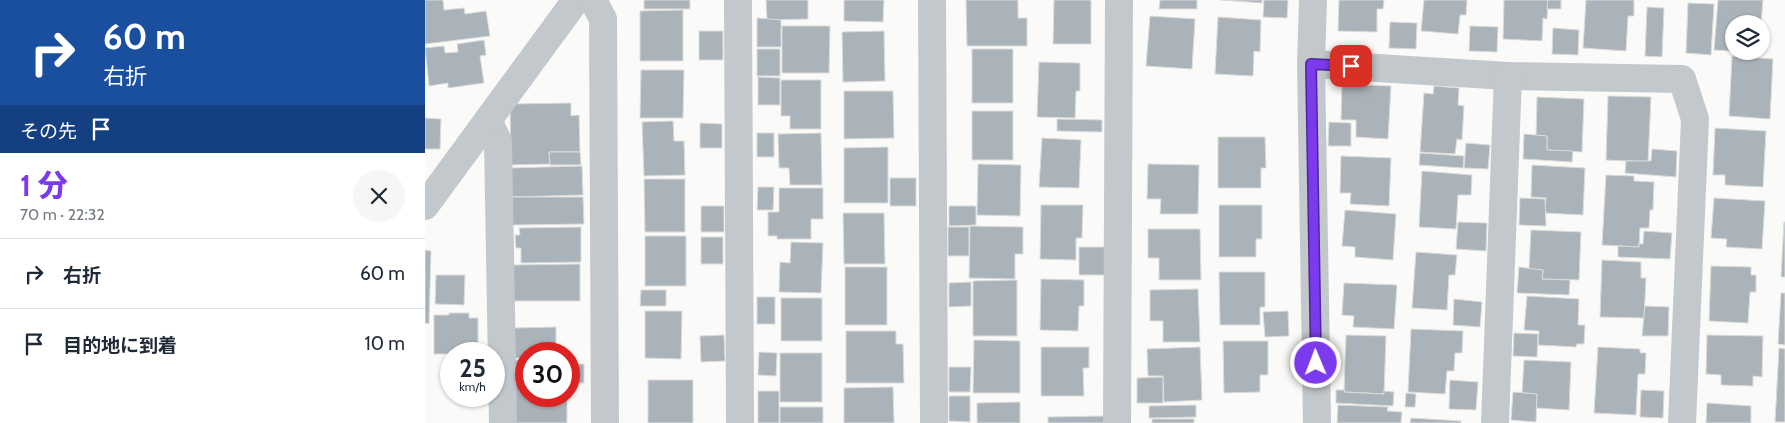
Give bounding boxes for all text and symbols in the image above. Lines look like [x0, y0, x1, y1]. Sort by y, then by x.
text: 60 m [103, 15, 186, 58]
map controls [1725, 15, 1770, 60]
button: layers [1725, 15, 1770, 60]
icon: right [20, 20, 85, 85]
pin [1330, 45, 1372, 87]
icon: arrive [1337, 52, 1365, 80]
text: 右折 [103, 63, 147, 90]
icon: arrive [87, 115, 115, 143]
text: その先 [20, 120, 77, 143]
text: 1 分 [20, 167, 68, 204]
button: close [353, 170, 405, 222]
text: 70 m · 22:32 [20, 205, 105, 224]
icon: right [20, 260, 48, 288]
text: 60 m [360, 262, 405, 285]
text: 右折 [63, 264, 101, 287]
icon: arrive [20, 330, 48, 358]
text: 10 m [365, 332, 405, 355]
text: 目的地に到着 [63, 334, 177, 357]
position arrow [1289, 336, 1341, 388]
speed limit sign: 30 [515, 342, 580, 407]
text: 25 [459, 353, 486, 383]
text: km/h [459, 379, 486, 394]

